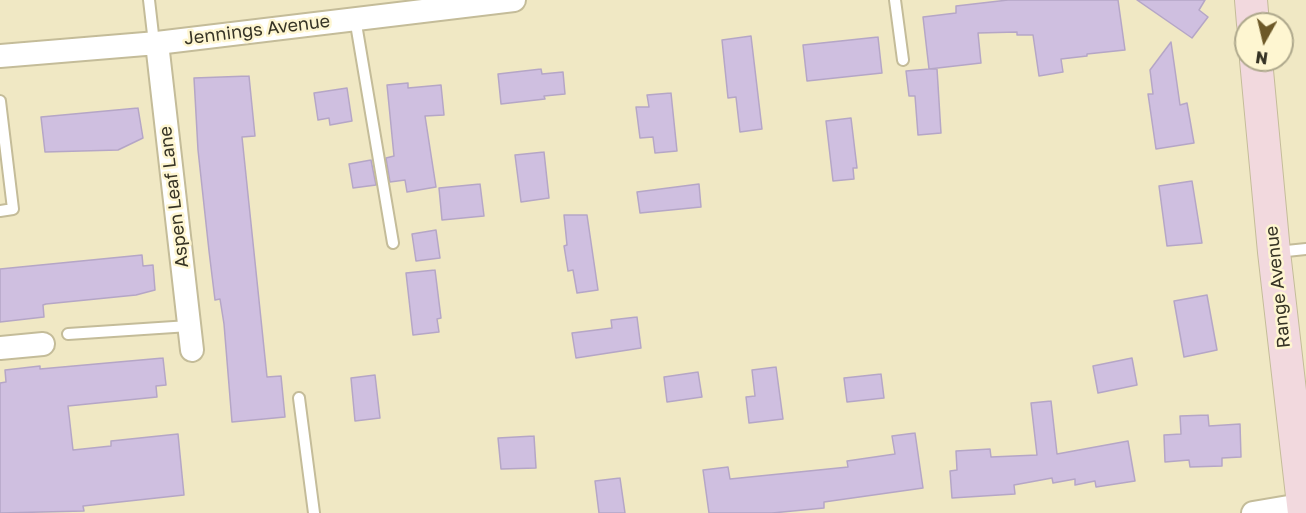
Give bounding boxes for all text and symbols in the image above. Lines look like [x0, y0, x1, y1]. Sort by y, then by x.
street label: Jennings Avenue [183, 10, 331, 50]
north arrow [1234, 12, 1294, 72]
text: N [1254, 47, 1269, 69]
street label: Aspen Leaf Lane [155, 125, 193, 269]
street label: Range Avenue [1261, 225, 1295, 349]

